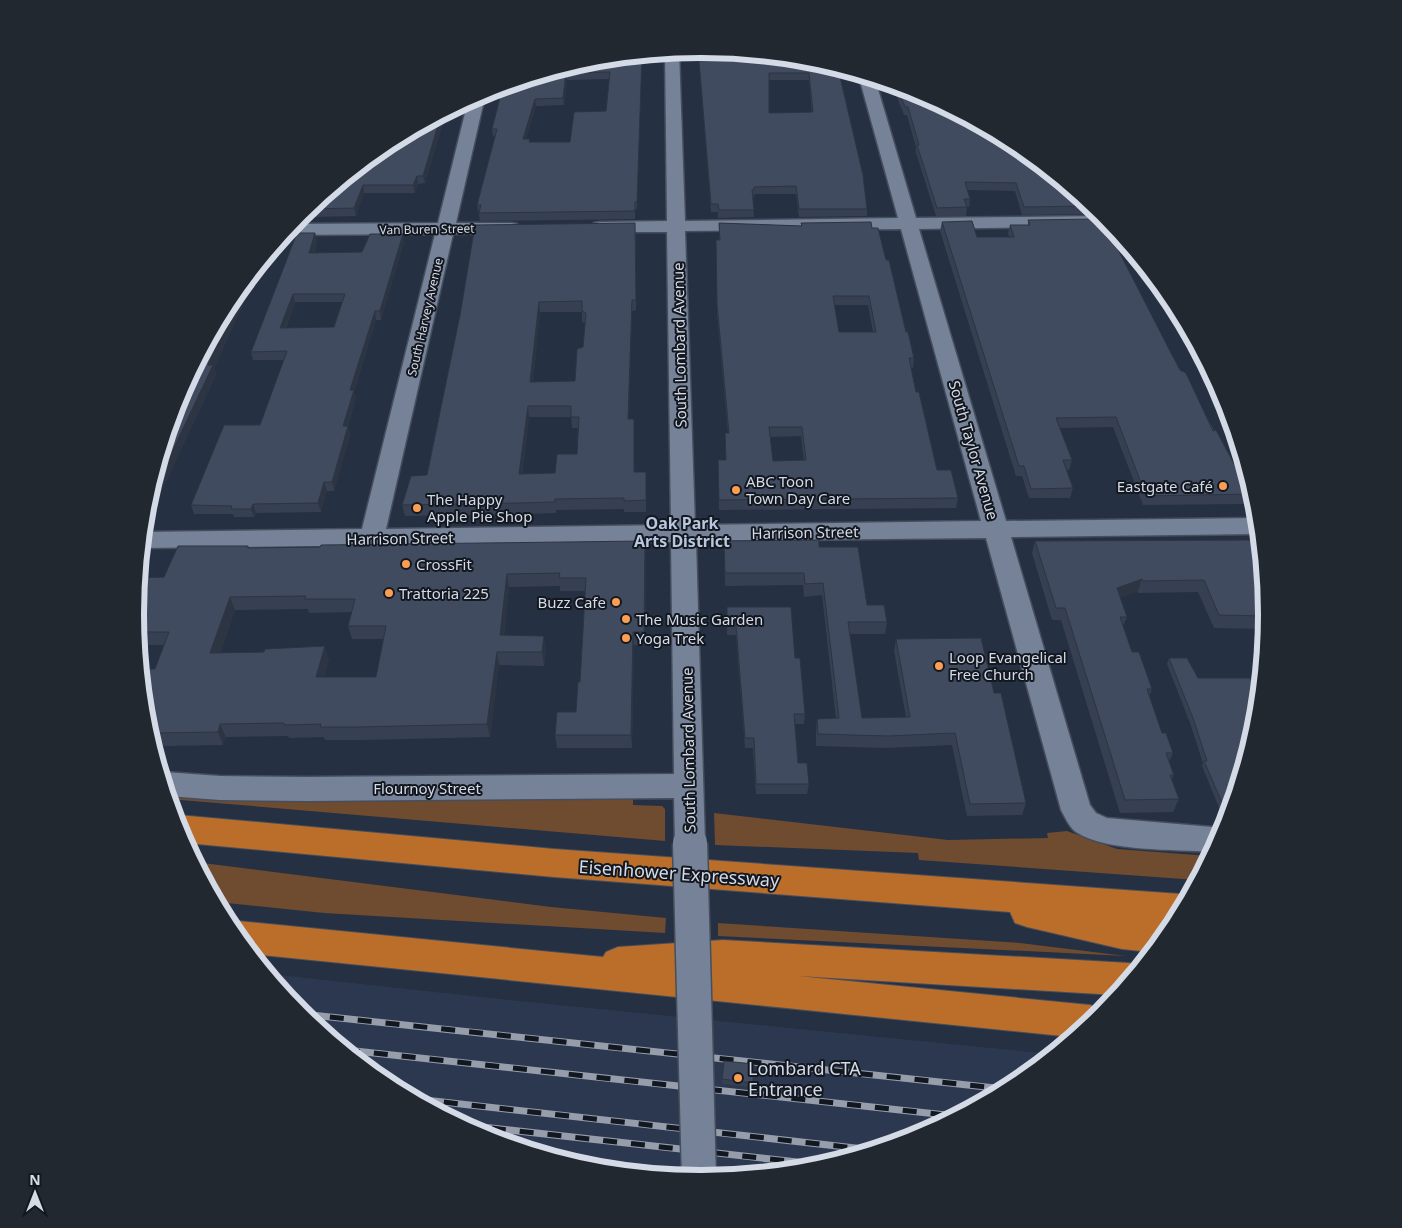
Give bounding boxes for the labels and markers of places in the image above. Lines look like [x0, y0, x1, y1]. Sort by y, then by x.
place label: ABC Toon Town Day Care [746, 471, 850, 508]
place label: Eastgate Café [1117, 476, 1213, 496]
marker: Eastgate Café [1217, 480, 1229, 492]
marker: ABC Toon Town Day Care [730, 484, 742, 496]
place label: The Happy Apple Pie Shop [427, 489, 532, 526]
marker: The Happy Apple Pie Shop [411, 502, 423, 514]
place label: CrossFit [416, 554, 472, 574]
marker: CrossFit [400, 558, 412, 570]
place label: Trattoria 225 [399, 583, 489, 603]
marker: Trattoria 225 [383, 587, 395, 599]
place label: Buzz Cafe [537, 592, 606, 612]
marker: Buzz Cafe [610, 596, 622, 608]
place label: The Music Garden [636, 609, 763, 629]
marker: The Music Garden [620, 613, 632, 625]
place label: Yoga Trek [636, 628, 704, 648]
marker: Yoga Trek [620, 632, 632, 644]
place label: Loop Evangelical Free Church [949, 647, 1067, 684]
marker: Loop Evangelical Free Church [933, 660, 945, 672]
place label: Lombard CTA Entrance [748, 1056, 861, 1101]
marker: Lombard CTA Entrance [732, 1072, 744, 1084]

